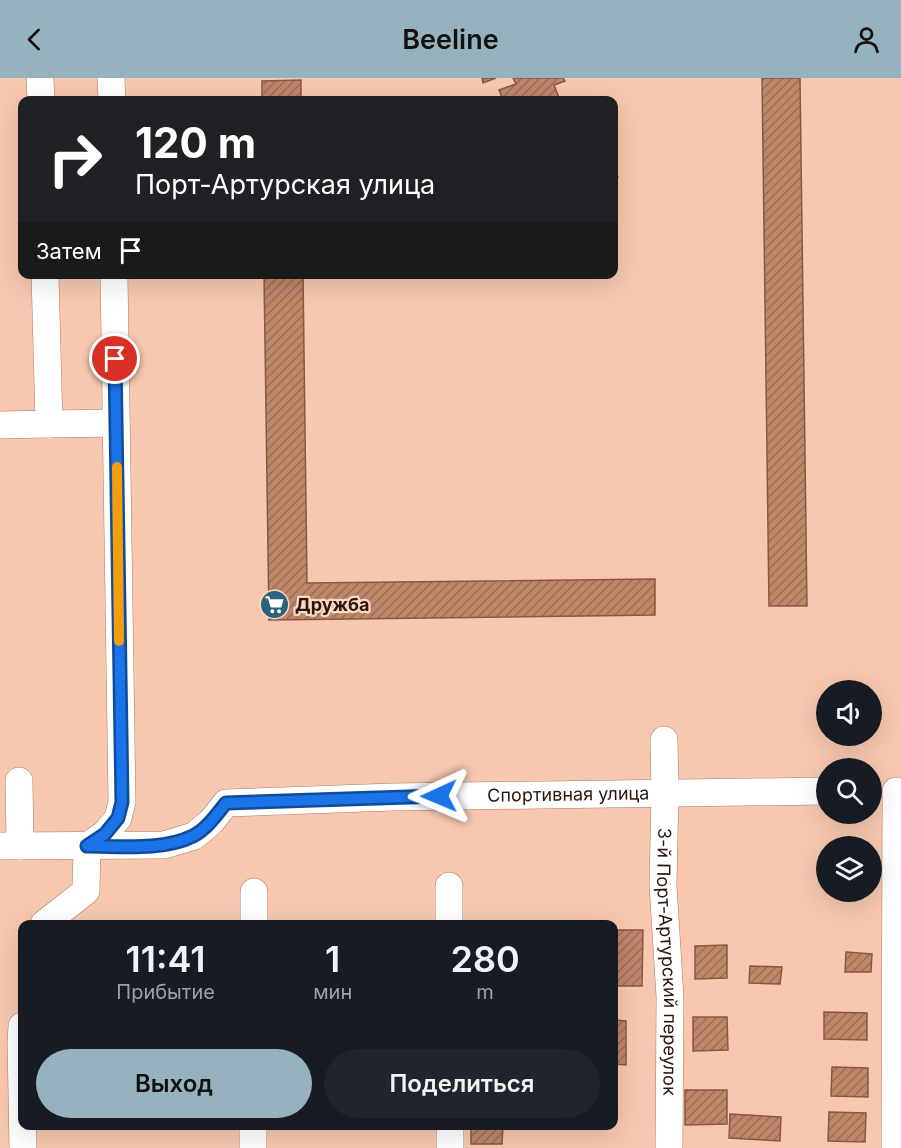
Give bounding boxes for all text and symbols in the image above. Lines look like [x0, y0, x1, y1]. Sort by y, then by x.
icon: back [18, 23, 51, 56]
text: Beeline [402, 23, 499, 56]
icon: person [850, 23, 883, 56]
text: 120 m [135, 117, 256, 168]
icon: right [36, 120, 114, 198]
text: Порт-Артурская улица [135, 168, 435, 201]
icon: arrive [114, 234, 147, 267]
text: Затем [36, 238, 102, 264]
pin [89, 333, 140, 384]
icon: arrive [98, 342, 131, 375]
supermarket icon: Дружба [258, 589, 290, 621]
place label: Дружба [295, 594, 369, 615]
map controls [816, 680, 882, 902]
button: sound [816, 680, 882, 746]
button: search [816, 758, 882, 824]
position arrow [407, 764, 471, 828]
street label: Спортивная улица [487, 782, 649, 806]
street label: 3-й Порт-Артурский переулок [653, 828, 681, 1096]
button: layers [816, 836, 882, 902]
text: 11:41 [126, 937, 206, 981]
text: 1 [325, 937, 340, 981]
text: 280 [450, 937, 520, 981]
text: Прибытие [116, 980, 215, 1004]
text: мин [313, 980, 352, 1004]
text: m [476, 980, 494, 1004]
button: Выход [36, 1049, 312, 1118]
button: Поделиться [324, 1049, 600, 1118]

